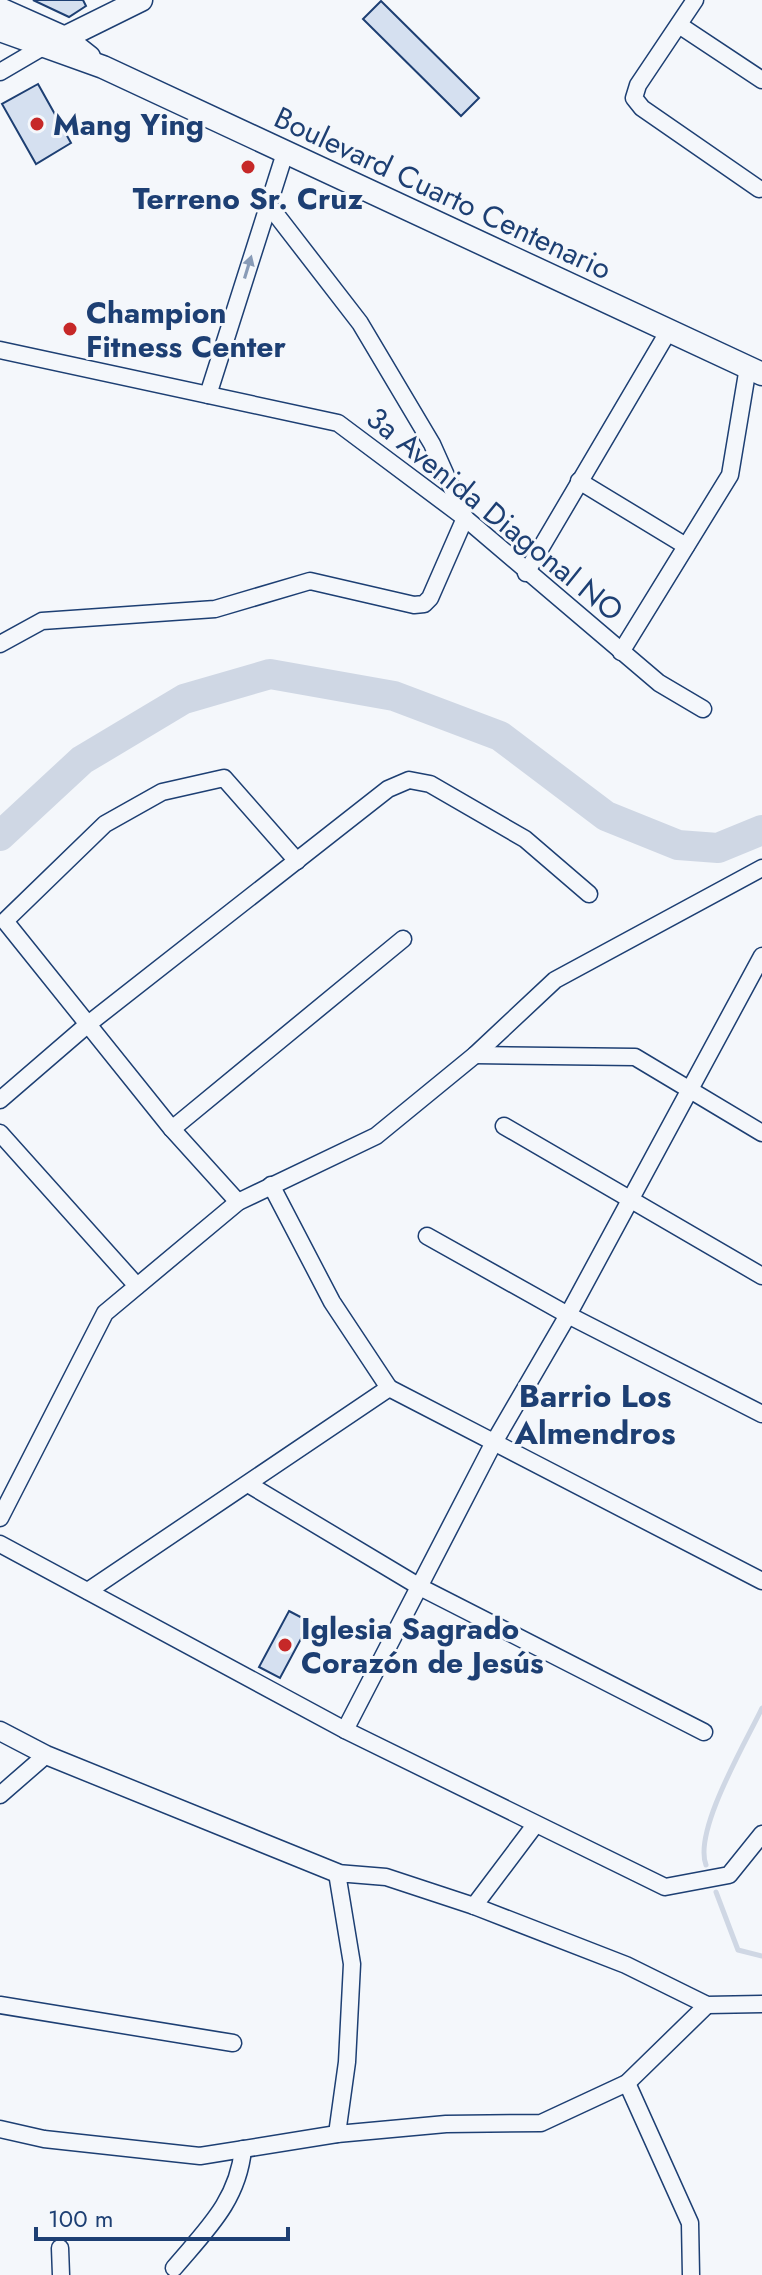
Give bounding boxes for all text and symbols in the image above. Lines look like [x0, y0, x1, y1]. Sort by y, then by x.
street label: Boulevard Cuarto Centenario [267, 96, 619, 290]
place label: Mang Ying [53, 103, 204, 146]
marker: Mang Ying [28, 115, 46, 133]
marker: Terreno Sr. Cruz [239, 158, 257, 176]
place label: Terreno Sr. Cruz [133, 177, 364, 220]
one-way arrow [243, 254, 255, 278]
place label: Champion Fitness Center [86, 291, 286, 368]
marker: Champion Fitness Center [61, 320, 79, 338]
street label: 3a Avenida Diagonal NO [357, 397, 633, 631]
district label: Barrio Los Almendros [513, 1373, 676, 1456]
place label: Iglesia Sagrado Corazón de Jesús [301, 1607, 544, 1684]
marker: Iglesia Sagrado Corazón de Jesús [276, 1636, 294, 1654]
scale bar [36, 2191, 288, 2241]
text: 100 m [48, 2201, 114, 2236]

